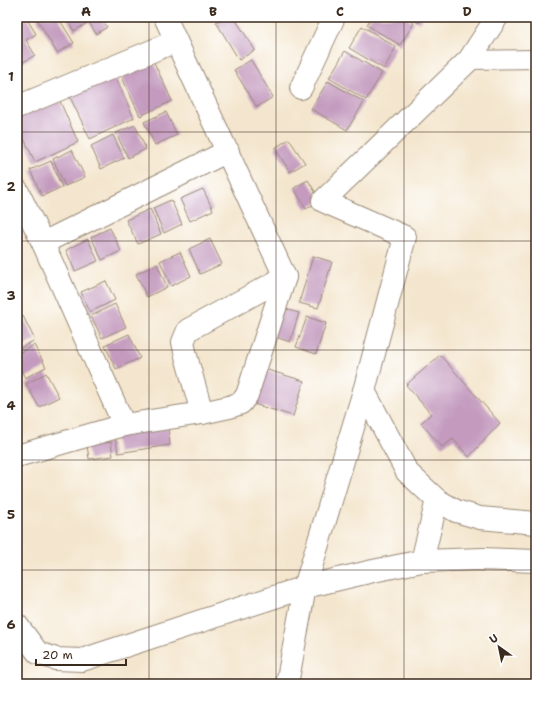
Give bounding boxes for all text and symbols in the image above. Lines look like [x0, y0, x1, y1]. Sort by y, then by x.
text: A [81, 3, 91, 20]
text: B [209, 3, 217, 20]
text: C [336, 3, 344, 20]
text: D [462, 3, 472, 20]
text: 1 [8, 68, 14, 85]
text: 2 [6, 178, 16, 195]
text: 3 [6, 287, 16, 304]
text: 4 [6, 397, 16, 414]
text: 5 [7, 506, 15, 523]
text: 6 [6, 616, 16, 633]
north arrow [479, 627, 519, 667]
text: U [487, 631, 501, 647]
scale bar [36, 641, 126, 667]
text: 20 m [42, 647, 73, 663]

